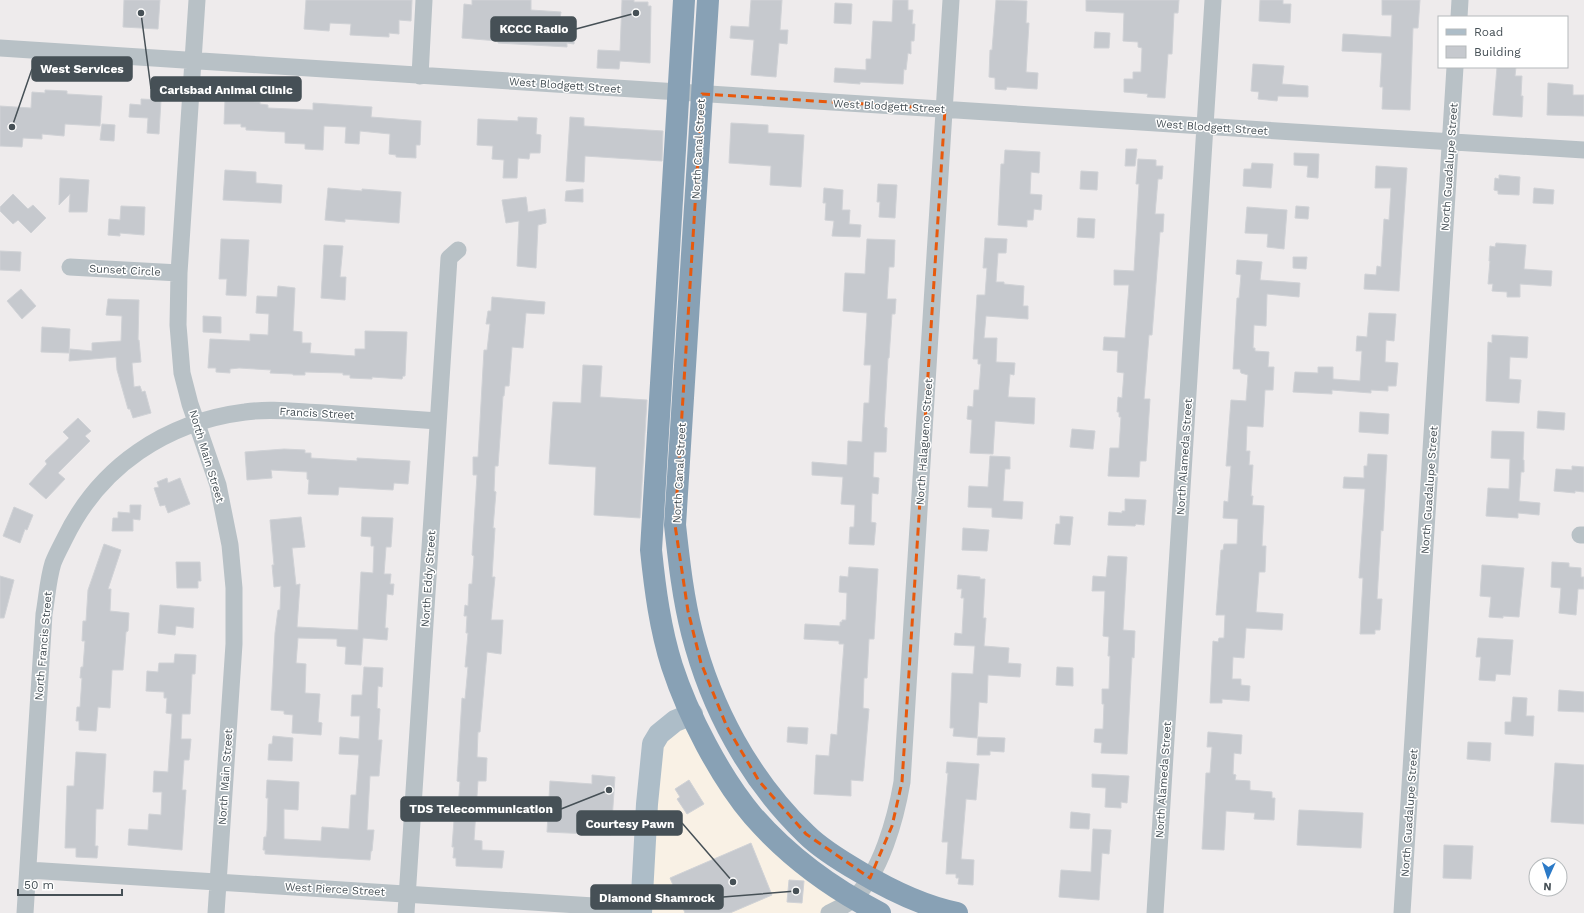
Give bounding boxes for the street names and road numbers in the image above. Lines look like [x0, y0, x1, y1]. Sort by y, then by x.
street label: West Blodgett Street [509, 75, 622, 96]
street label: West Blodgett Street [833, 97, 946, 116]
street label: North Canal Street [689, 98, 708, 200]
street label: North Guadalupe Street [1439, 102, 1460, 231]
street label: West Blodgett Street [1156, 117, 1269, 138]
street label: Sunset Circle [89, 262, 161, 279]
street label: North Halagueno Street [914, 378, 935, 506]
street label: North Alameda Street [1174, 398, 1195, 516]
street label: Francis Street [279, 405, 355, 422]
street label: North Main Street [186, 408, 227, 504]
street label: North Canal Street [670, 422, 689, 524]
street label: North Guadalupe Street [1419, 425, 1440, 554]
street label: North Eddy Street [419, 530, 438, 628]
street label: North Francis Street [32, 591, 55, 701]
street label: North Alameda Street [1153, 721, 1174, 839]
street label: North Main Street [216, 728, 235, 825]
street label: North Guadalupe Street [1399, 748, 1420, 877]
street label: West Pierce Street [285, 880, 386, 899]

